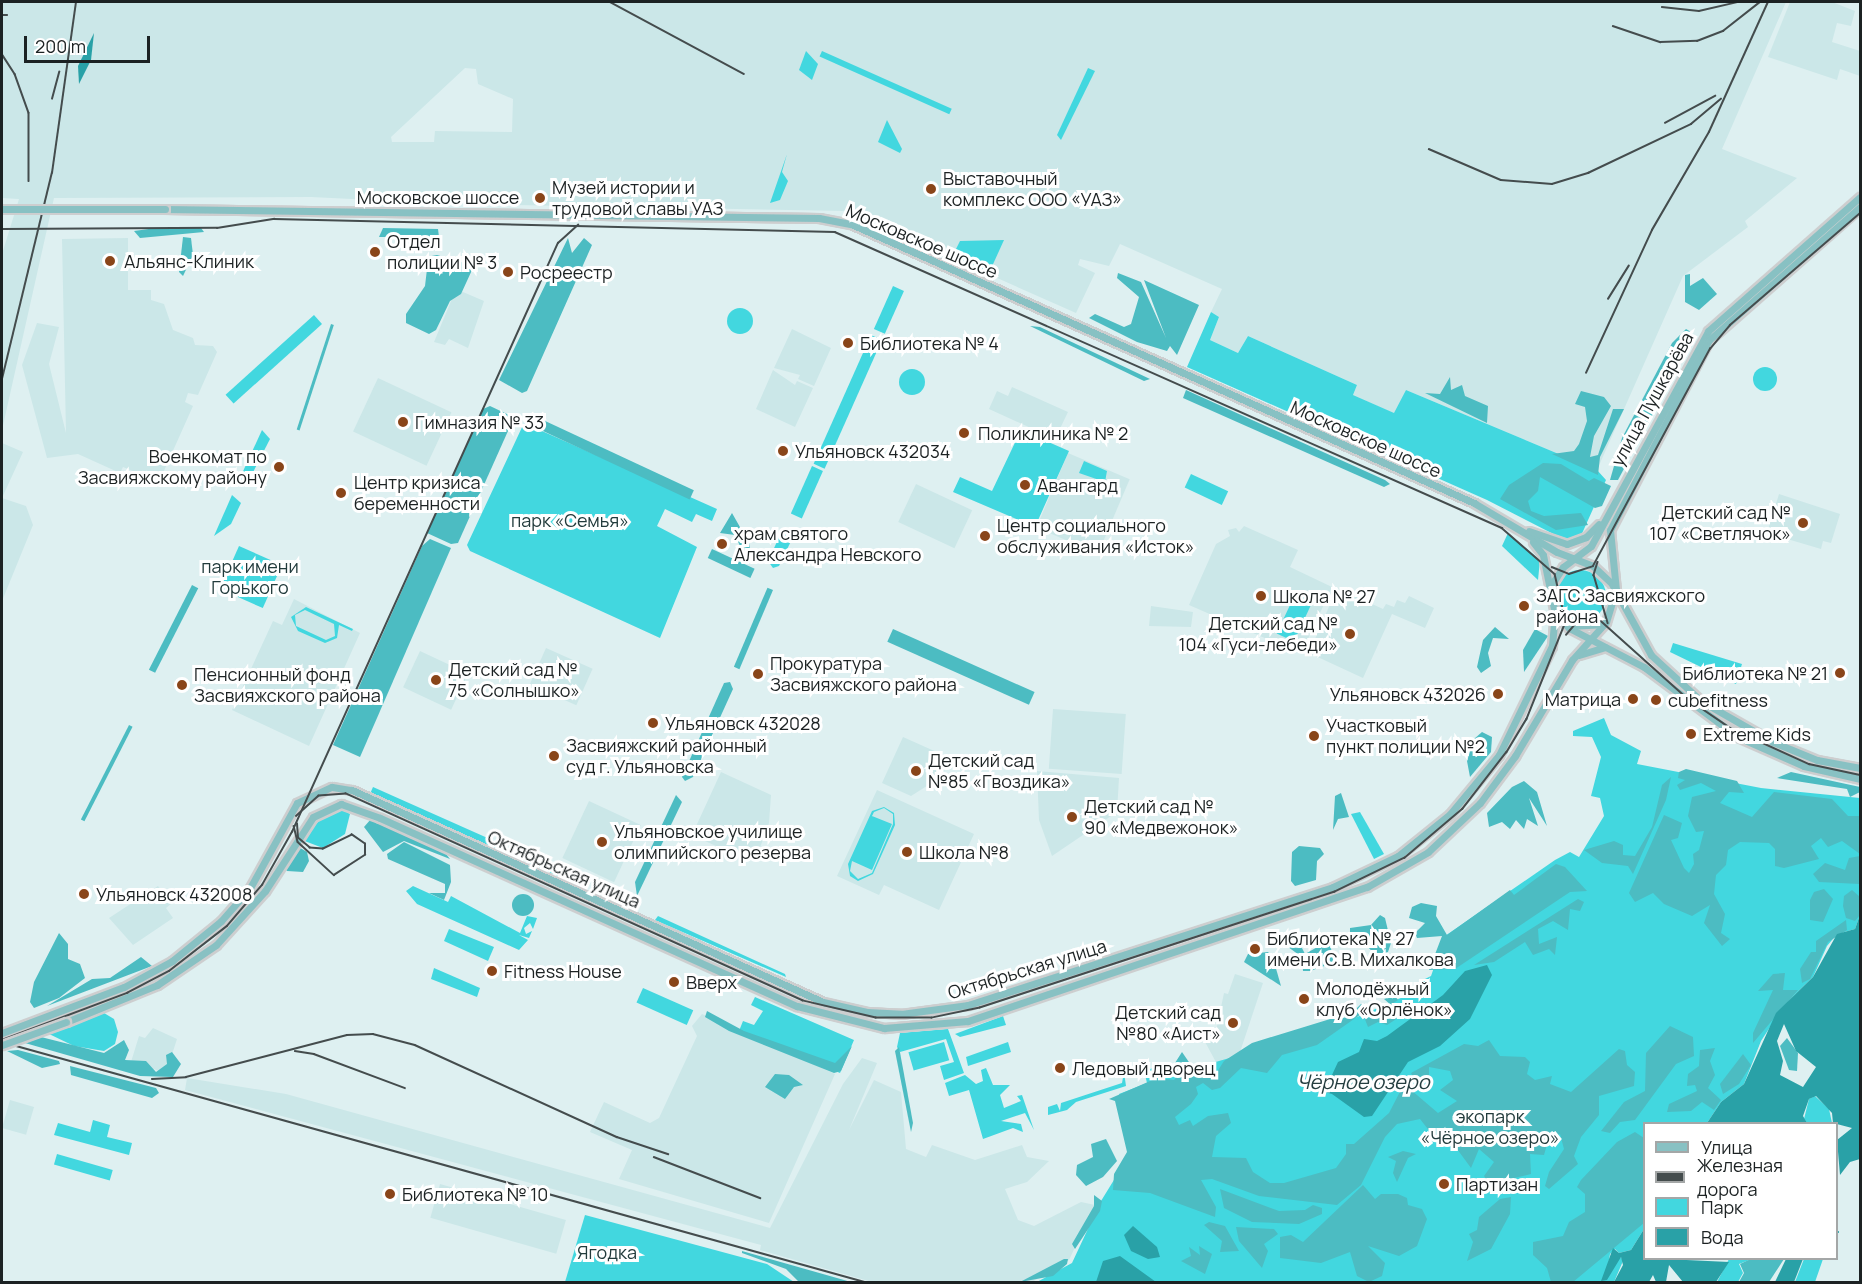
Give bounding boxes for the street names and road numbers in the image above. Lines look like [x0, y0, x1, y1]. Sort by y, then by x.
street label: Московское шоссе [357, 186, 519, 208]
street label: Московское шоссе [843, 199, 1001, 283]
street label: улица Пушкарёва [1606, 328, 1698, 470]
street label: Московское шоссе [1287, 396, 1445, 482]
street label: Октябрьская улица [484, 826, 644, 912]
street label: Октябрьская улица [945, 935, 1109, 1003]

